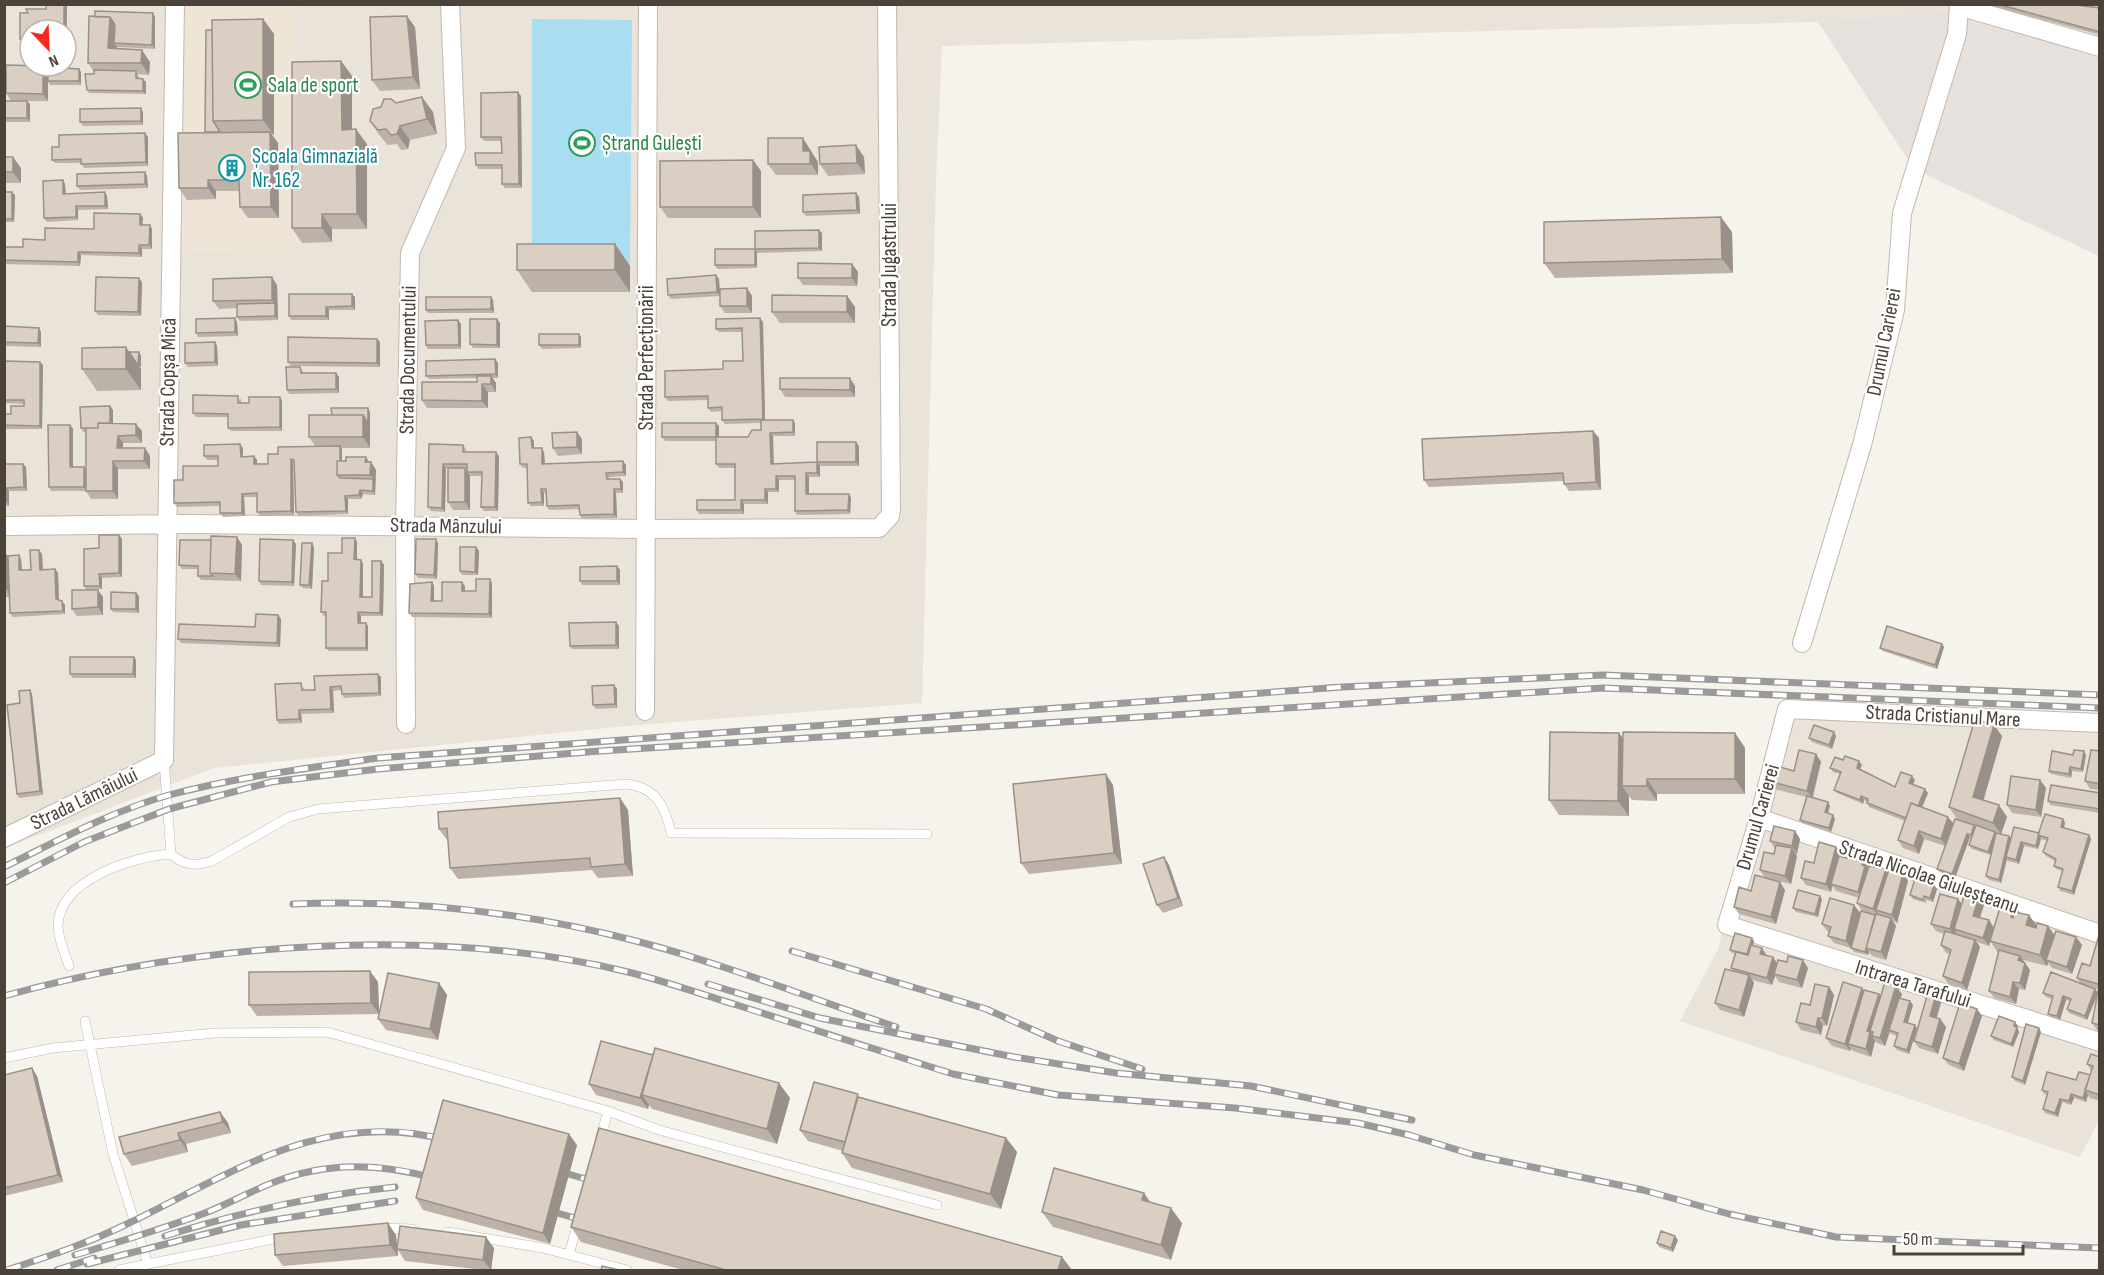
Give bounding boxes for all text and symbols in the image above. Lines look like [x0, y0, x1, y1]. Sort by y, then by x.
north arrow [18, 18, 78, 78]
text: N [46, 50, 61, 71]
sports icon: Sala de sport [233, 70, 263, 100]
place label: Sala de sport [268, 73, 359, 98]
sports icon: Ștrand Gulești [567, 128, 597, 158]
place label: Ștrand Gulești [602, 131, 702, 156]
place label: Școala Gimnazială Nr. 162 [252, 144, 378, 193]
building icon: Școala Gimnazială Nr. 162 [217, 153, 247, 183]
street label: Strada Jugastrului [877, 203, 902, 327]
street label: Strada Perfecționării [634, 285, 659, 431]
street label: Strada Documentului [394, 286, 422, 434]
street label: Drumul Carierei [1861, 286, 1907, 398]
street label: Strada Copșa Mică [154, 318, 182, 446]
street label: Strada Mânzului [390, 513, 502, 539]
street label: Strada Cristianul Mare [1865, 699, 2021, 733]
street label: Drumul Carierei [1731, 761, 1785, 873]
street label: Strada Lămâiului [26, 762, 142, 836]
street label: Strada Nicolae Giuleșteanu [1836, 835, 2022, 919]
street label: Intrarea Tarafului [1852, 955, 1974, 1013]
scale bar [1894, 1218, 2023, 1256]
text: 50 m [1903, 1229, 1933, 1250]

